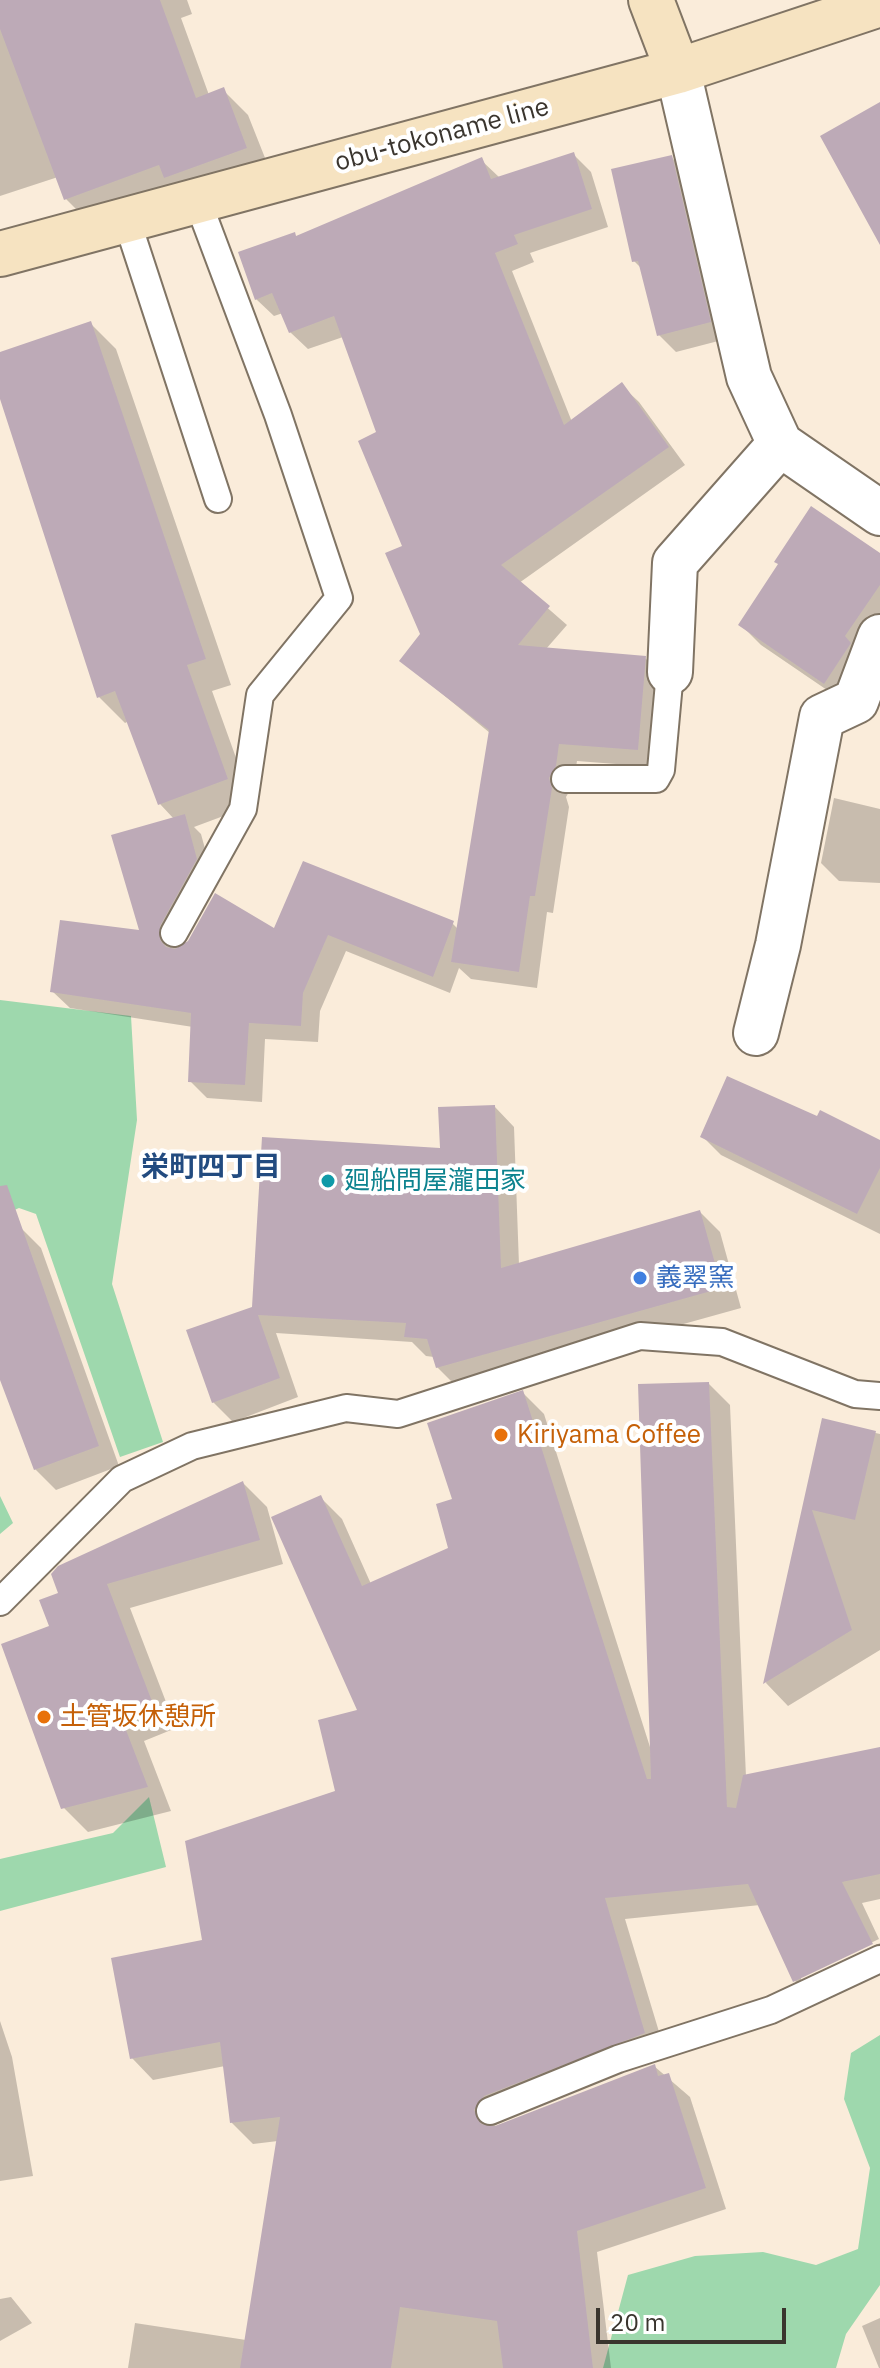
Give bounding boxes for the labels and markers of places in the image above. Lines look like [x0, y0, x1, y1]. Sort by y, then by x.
place label: 廻船問屋瀧田家 [344, 1165, 526, 1197]
marker: 廻船問屋瀧田家 [319, 1172, 337, 1190]
place label: 義翠窯 [656, 1262, 734, 1294]
marker: 義翠窯 [631, 1269, 649, 1287]
place label: Kiriyama Coffee [517, 1419, 701, 1451]
marker: Kiriyama Coffee [492, 1426, 510, 1444]
place label: 土管坂休憩所 [60, 1701, 216, 1733]
marker: 土管坂休憩所 [35, 1708, 53, 1726]

